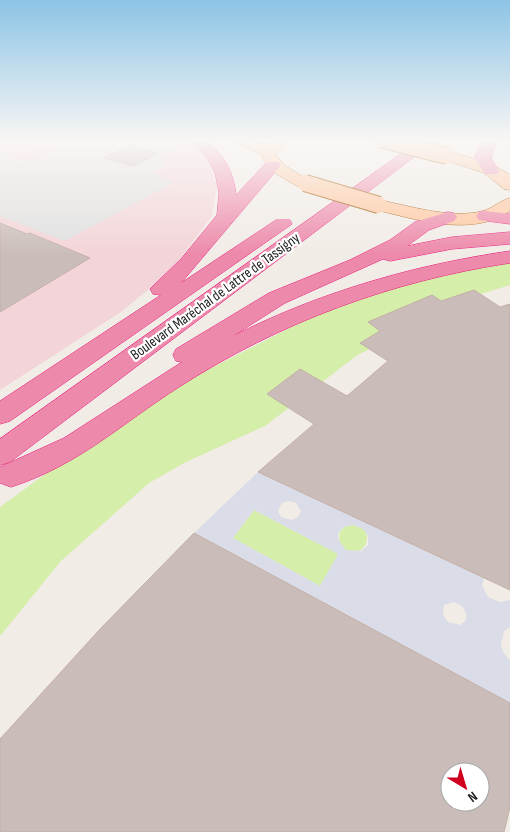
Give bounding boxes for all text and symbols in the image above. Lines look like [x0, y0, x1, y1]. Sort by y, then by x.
street label: Boulevard Maréchal de Lattre de Tassigny [127, 228, 304, 364]
north arrow [440, 762, 490, 812]
text: N [465, 788, 481, 806]

